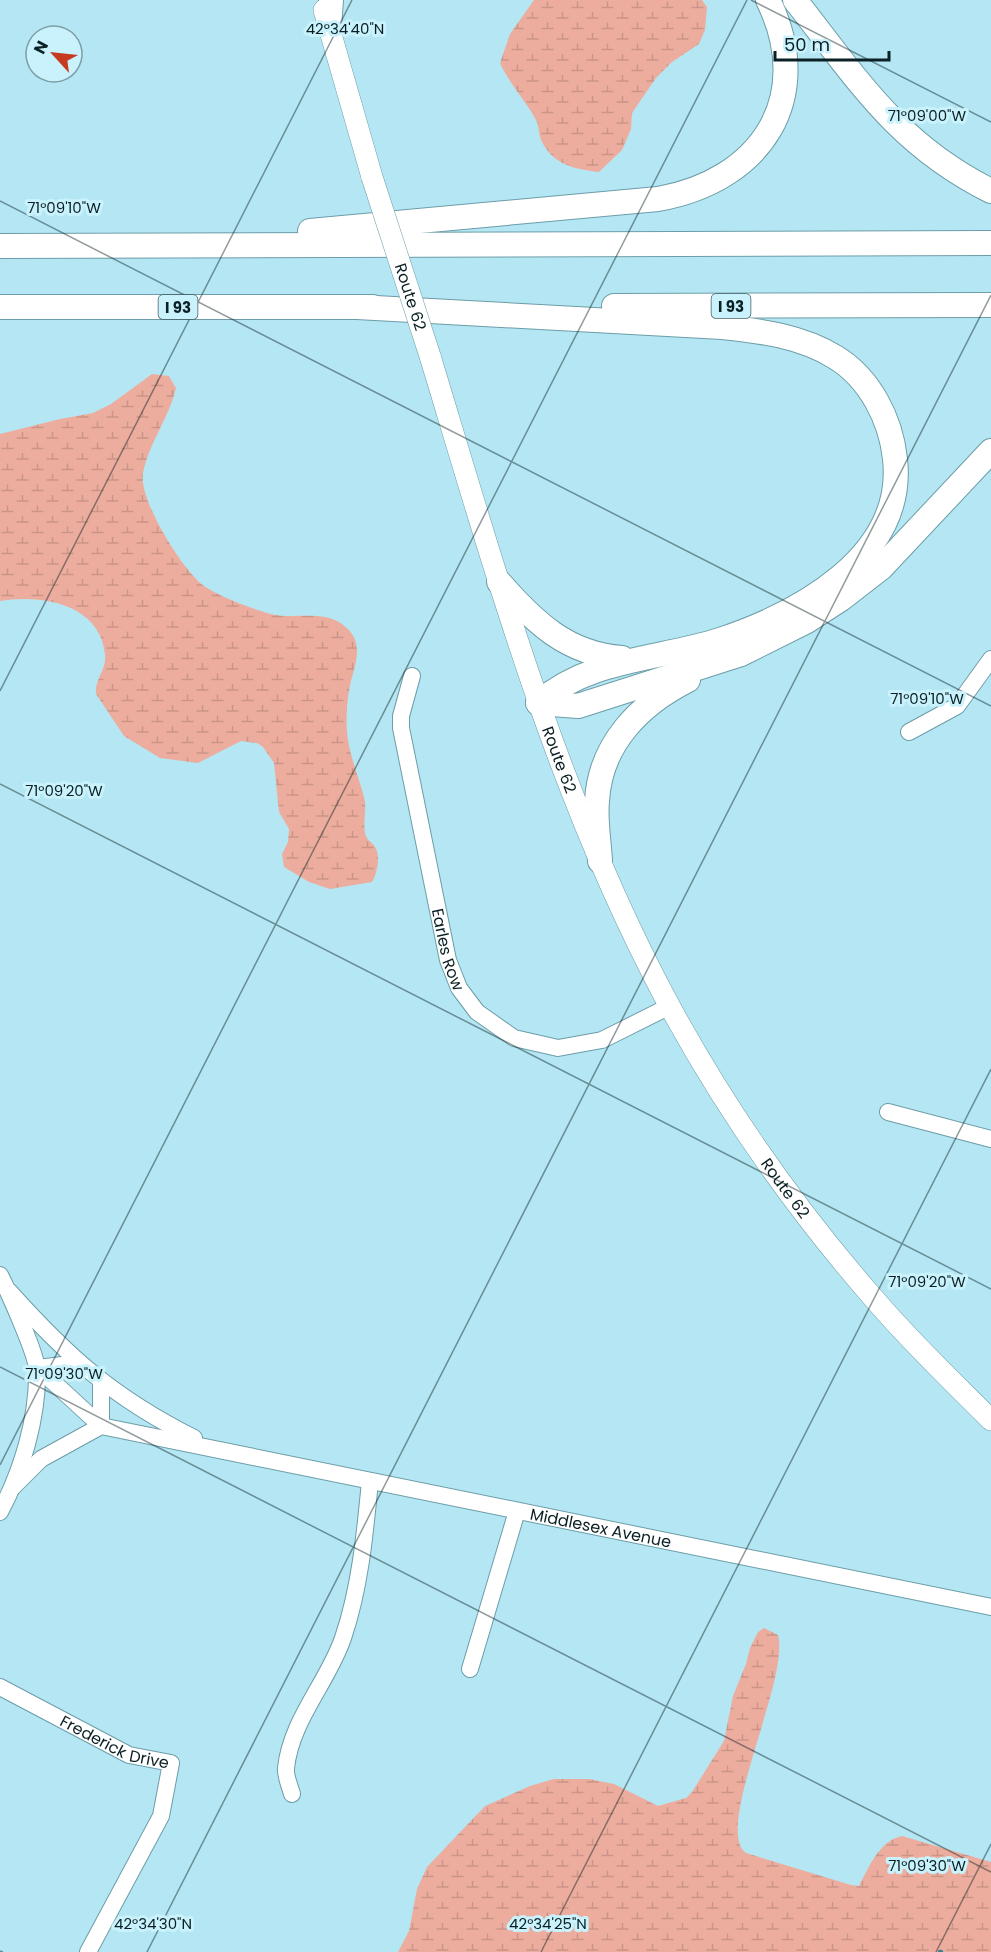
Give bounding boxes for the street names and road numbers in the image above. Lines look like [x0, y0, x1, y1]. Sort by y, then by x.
street label: Route 62 [389, 260, 433, 334]
road number: I 93 [712, 294, 750, 318]
road number: I 93 [158, 295, 198, 319]
street label: Route 62 [537, 723, 583, 796]
street label: Earles Row [426, 906, 470, 994]
street label: Route 62 [756, 1153, 815, 1223]
street label: Middlesex Avenue [528, 1502, 673, 1553]
street label: Frederick Drive [56, 1709, 171, 1774]

